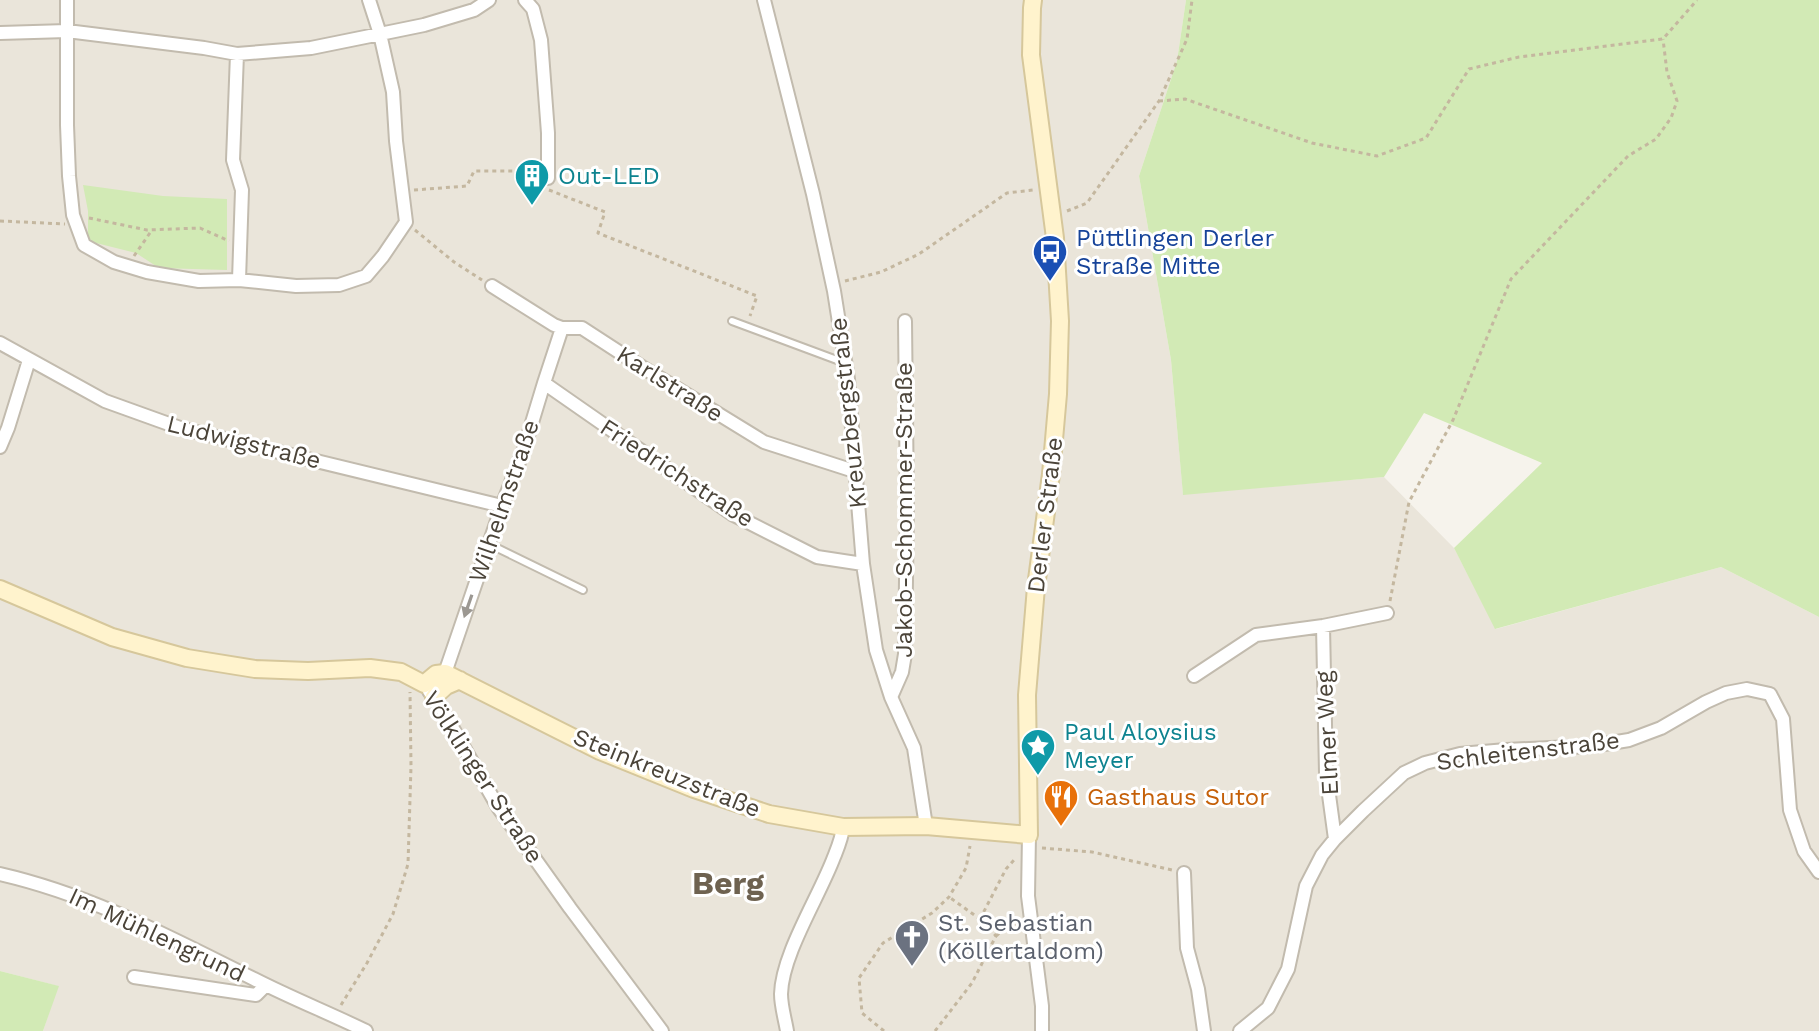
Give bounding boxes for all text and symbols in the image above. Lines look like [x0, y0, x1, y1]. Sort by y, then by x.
building icon: Out-LED [513, 157, 551, 207]
place label: Out-LED [558, 162, 660, 190]
place label: Püttlingen Derler Straße Mitte [1076, 224, 1274, 280]
bus stop icon: Püttlingen Derler Straße Mitte [1031, 233, 1069, 283]
street label: Kreuzbergstraße [824, 316, 872, 510]
street label: Karlstraße [611, 340, 729, 428]
street label: Jakob-Schommer-Straße [890, 362, 918, 658]
street label: Ludwigstraße [164, 409, 324, 475]
street label: Friedrichstraße [595, 413, 759, 533]
street label: Wilhelmstraße [463, 416, 545, 586]
street label: Derler Straße [1022, 436, 1068, 594]
one-way arrow [461, 595, 473, 619]
street label: Elmer Weg [1310, 670, 1344, 796]
street label: Völklinger Straße [417, 686, 549, 868]
place label: Paul Aloysius Meyer [1064, 718, 1217, 774]
street label: Steinkreuzstraße [569, 723, 765, 823]
street label: Schleitenstraße [1435, 726, 1621, 776]
place icon: Paul Aloysius Meyer [1019, 727, 1057, 777]
restaurant icon: Gasthaus Sutor [1042, 778, 1080, 828]
place label: Gasthaus Sutor [1087, 783, 1269, 811]
district label: Berg [692, 864, 764, 902]
street label: Im Mühlengrund [64, 882, 250, 988]
place label: St. Sebastian (Köllertaldom) [938, 909, 1104, 965]
church icon: St. Sebastian (Köllertaldom) [893, 918, 931, 968]

